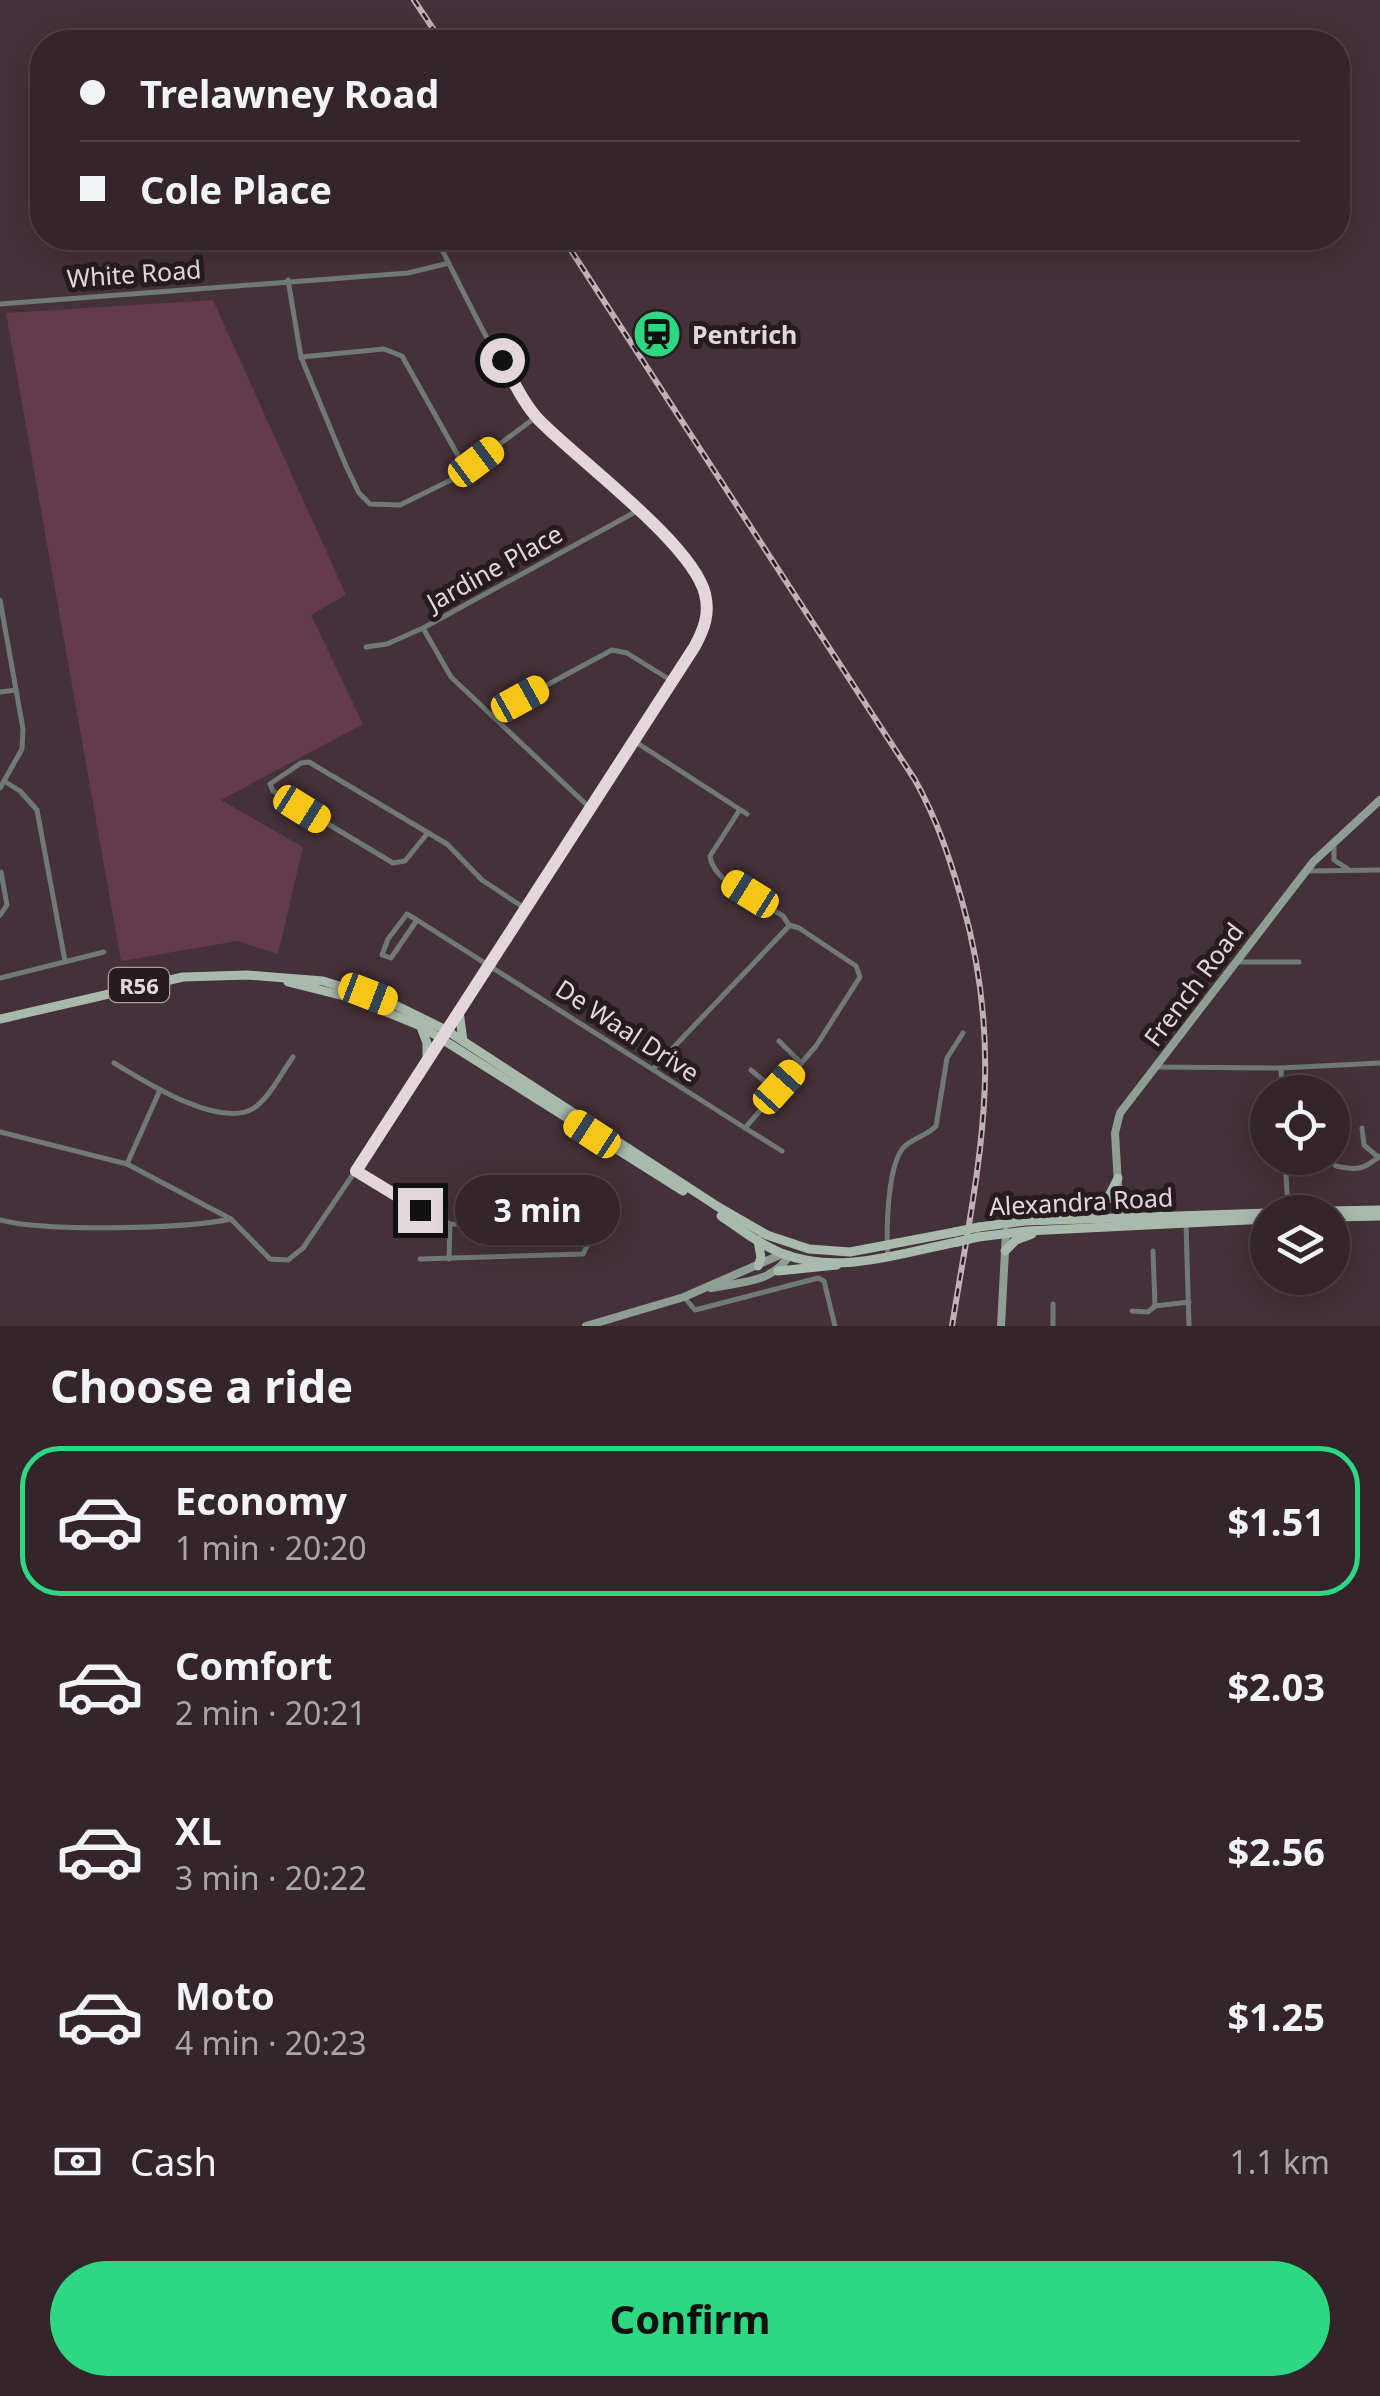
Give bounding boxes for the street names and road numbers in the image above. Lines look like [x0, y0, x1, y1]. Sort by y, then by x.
street label: White Road [66, 251, 202, 295]
street label: Jardine Place [418, 516, 568, 619]
street label: French Road [1135, 915, 1251, 1053]
road number: R56 [109, 968, 169, 1002]
street label: De Waal Drive [550, 971, 706, 1089]
street label: Alexandra Road [988, 1179, 1174, 1223]

